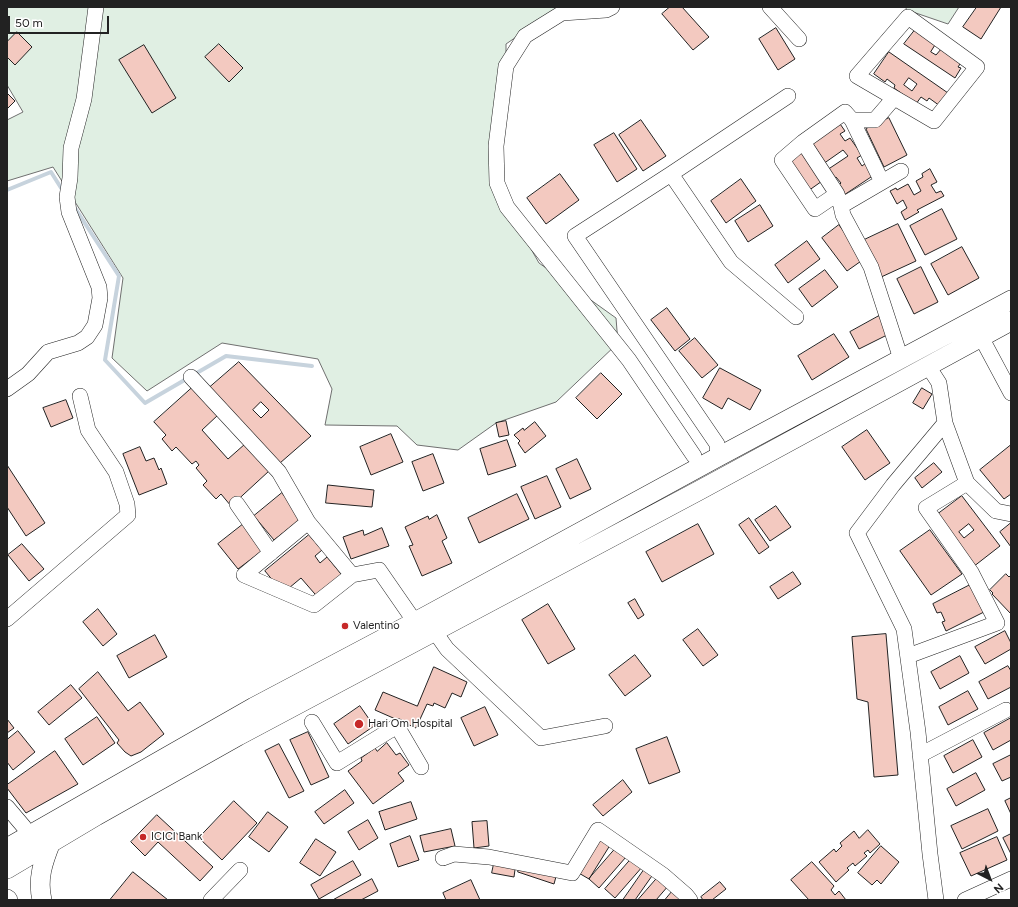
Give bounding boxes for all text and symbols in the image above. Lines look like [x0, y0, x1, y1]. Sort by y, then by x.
scale bar [10, 8, 111, 34]
text: 50 m [15, 16, 43, 30]
place label: Valentino [353, 619, 400, 633]
marker: Valentino [340, 621, 350, 631]
place label: Hari Om Hospital [368, 717, 452, 731]
marker: Hari Om Hospital [353, 718, 365, 730]
place label: ICICI Bank [151, 830, 202, 844]
marker: ICICI Bank [138, 832, 148, 842]
north arrow [970, 859, 1010, 899]
text: N [991, 881, 1006, 896]

